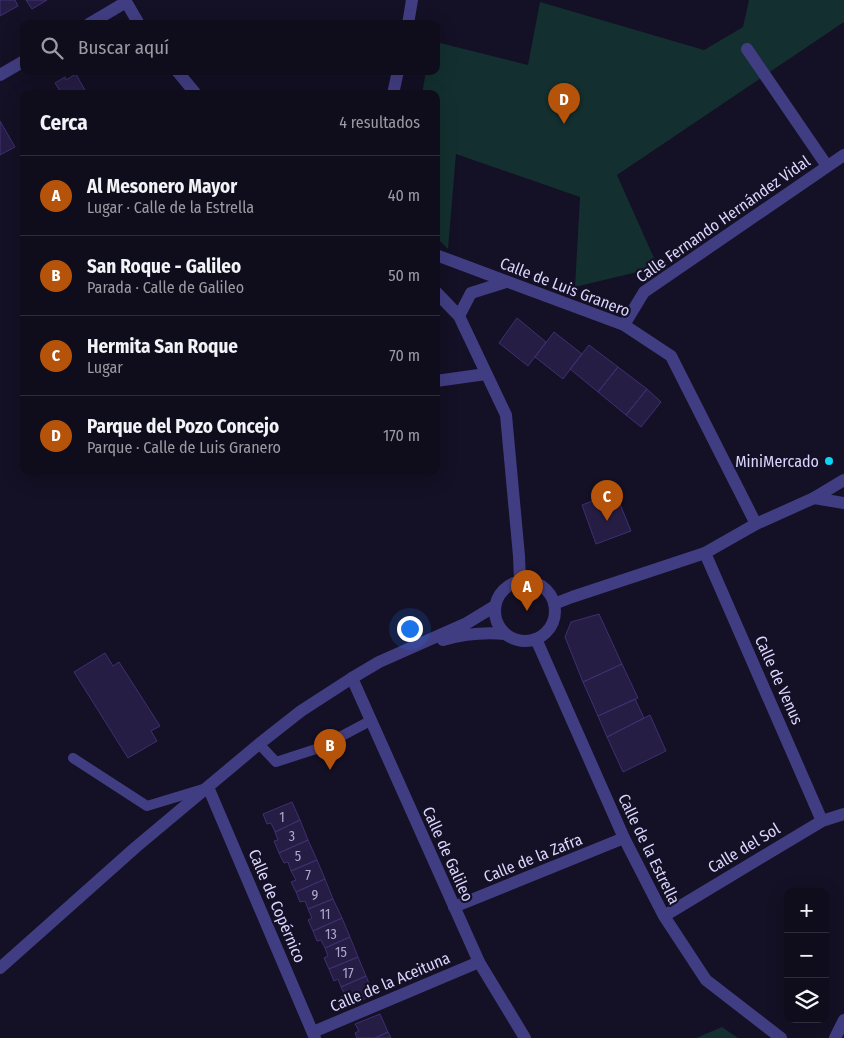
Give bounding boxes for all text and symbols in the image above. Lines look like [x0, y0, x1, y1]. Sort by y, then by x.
search box [20, 20, 440, 75]
icon: search [38, 34, 66, 62]
text: Buscar aquí [78, 36, 169, 59]
pin: D [548, 83, 580, 124]
text: Cerca [40, 110, 88, 136]
text: 4 resultados [339, 113, 420, 132]
street label: Calle Fernando Hernández Vidal [632, 152, 814, 286]
text: Al Mesonero Mayor [87, 175, 237, 198]
text: A [52, 186, 60, 205]
text: 40 m [388, 186, 420, 205]
text: Lugar · Calle de la Estrella [87, 198, 254, 217]
street label: Calle de Luis Granero [497, 253, 633, 321]
text: San Roque - Galileo [87, 255, 241, 278]
text: B [52, 266, 60, 285]
text: 50 m [388, 266, 420, 285]
text: Parada · Calle de Galileo [87, 278, 244, 297]
text: Hermita San Roque [87, 335, 238, 358]
text: C [52, 346, 60, 365]
text: 70 m [389, 346, 420, 365]
text: Lugar [87, 358, 123, 377]
text: Parque del Pozo Concejo [87, 415, 279, 438]
text: D [51, 426, 61, 445]
text: 170 m [383, 426, 420, 445]
text: Parque · Calle de Luis Granero [87, 438, 281, 457]
place label: MiniMercado [735, 452, 819, 471]
marker: MiniMercado [823, 455, 835, 467]
pin: C [591, 480, 623, 521]
pin: A [511, 570, 543, 611]
your location [397, 616, 423, 642]
street label: Calle de Venus [751, 633, 807, 728]
pin: B [314, 729, 346, 770]
street label: Calle de la Estrella [614, 791, 684, 907]
street label: Calle de Galileo [419, 804, 477, 904]
house number: 1 [279, 809, 285, 826]
street label: Calle del Sol [705, 819, 783, 877]
house number: 3 [289, 828, 295, 845]
street label: Calle de la Zafra [481, 830, 585, 886]
street label: Calle de Copérnico [245, 846, 309, 966]
house number: 5 [295, 848, 301, 865]
house number: 7 [305, 867, 311, 884]
house number: 9 [312, 887, 319, 904]
map controls [784, 888, 829, 1023]
button: + [784, 888, 829, 933]
house number: 11 [320, 906, 330, 923]
house number: 13 [325, 926, 337, 943]
button: − [784, 933, 829, 978]
house number: 15 [335, 944, 347, 961]
street label: Calle de la Aceituna [327, 948, 453, 1016]
house number: 17 [342, 965, 354, 982]
button: layers [784, 978, 829, 1023]

